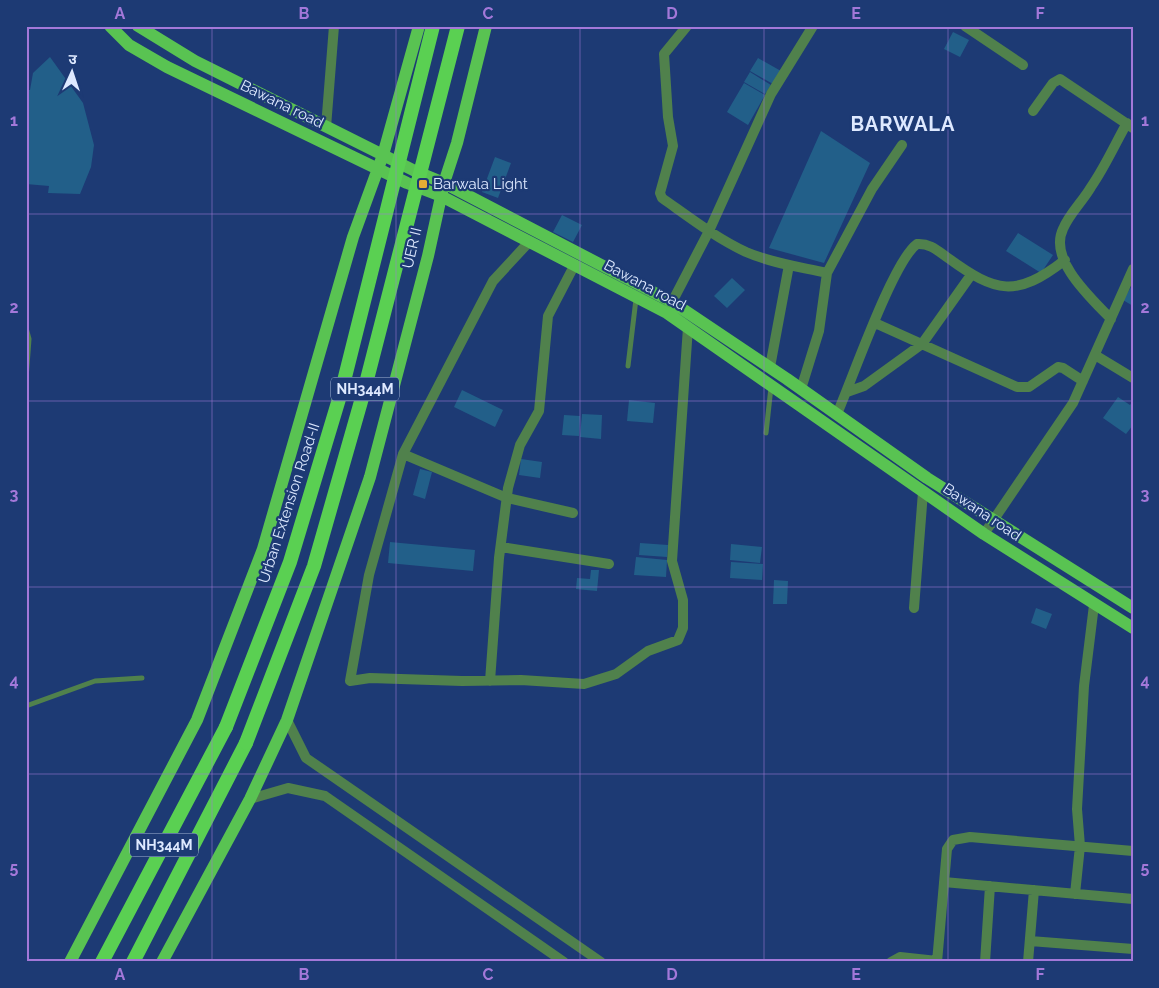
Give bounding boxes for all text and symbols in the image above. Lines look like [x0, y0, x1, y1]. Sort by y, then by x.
text: A [115, 4, 126, 23]
text: B [299, 4, 310, 23]
text: C [483, 4, 494, 23]
text: D [666, 4, 678, 23]
text: E [851, 4, 861, 23]
text: F [1035, 4, 1045, 23]
north arrow [48, 48, 98, 98]
text: उ [68, 51, 78, 67]
street label: Bawana road [237, 76, 327, 132]
text: 1 [10, 111, 18, 130]
text: 1 [1141, 111, 1149, 130]
district label: BARWALA [851, 112, 956, 136]
place label: Barwala Light [433, 175, 528, 193]
marker: Barwala Light [417, 178, 429, 190]
street label: UER II [399, 226, 425, 270]
street label: Bawana road [601, 256, 689, 314]
text: 2 [9, 298, 19, 317]
text: 2 [1140, 298, 1150, 317]
road number: NH344M [331, 378, 399, 400]
street label: Urban Extension Road-II [255, 421, 323, 585]
street label: Bawana road [940, 479, 1024, 545]
text: 3 [10, 485, 19, 504]
text: 3 [1141, 485, 1150, 504]
text: 4 [9, 671, 19, 690]
text: 4 [1140, 671, 1150, 690]
road number: NH344M [130, 834, 198, 856]
text: 5 [10, 858, 19, 877]
text: 5 [1141, 858, 1150, 877]
text: A [115, 965, 126, 984]
text: B [299, 965, 310, 984]
text: C [483, 965, 494, 984]
text: D [666, 965, 678, 984]
text: E [851, 965, 861, 984]
text: F [1035, 965, 1045, 984]

